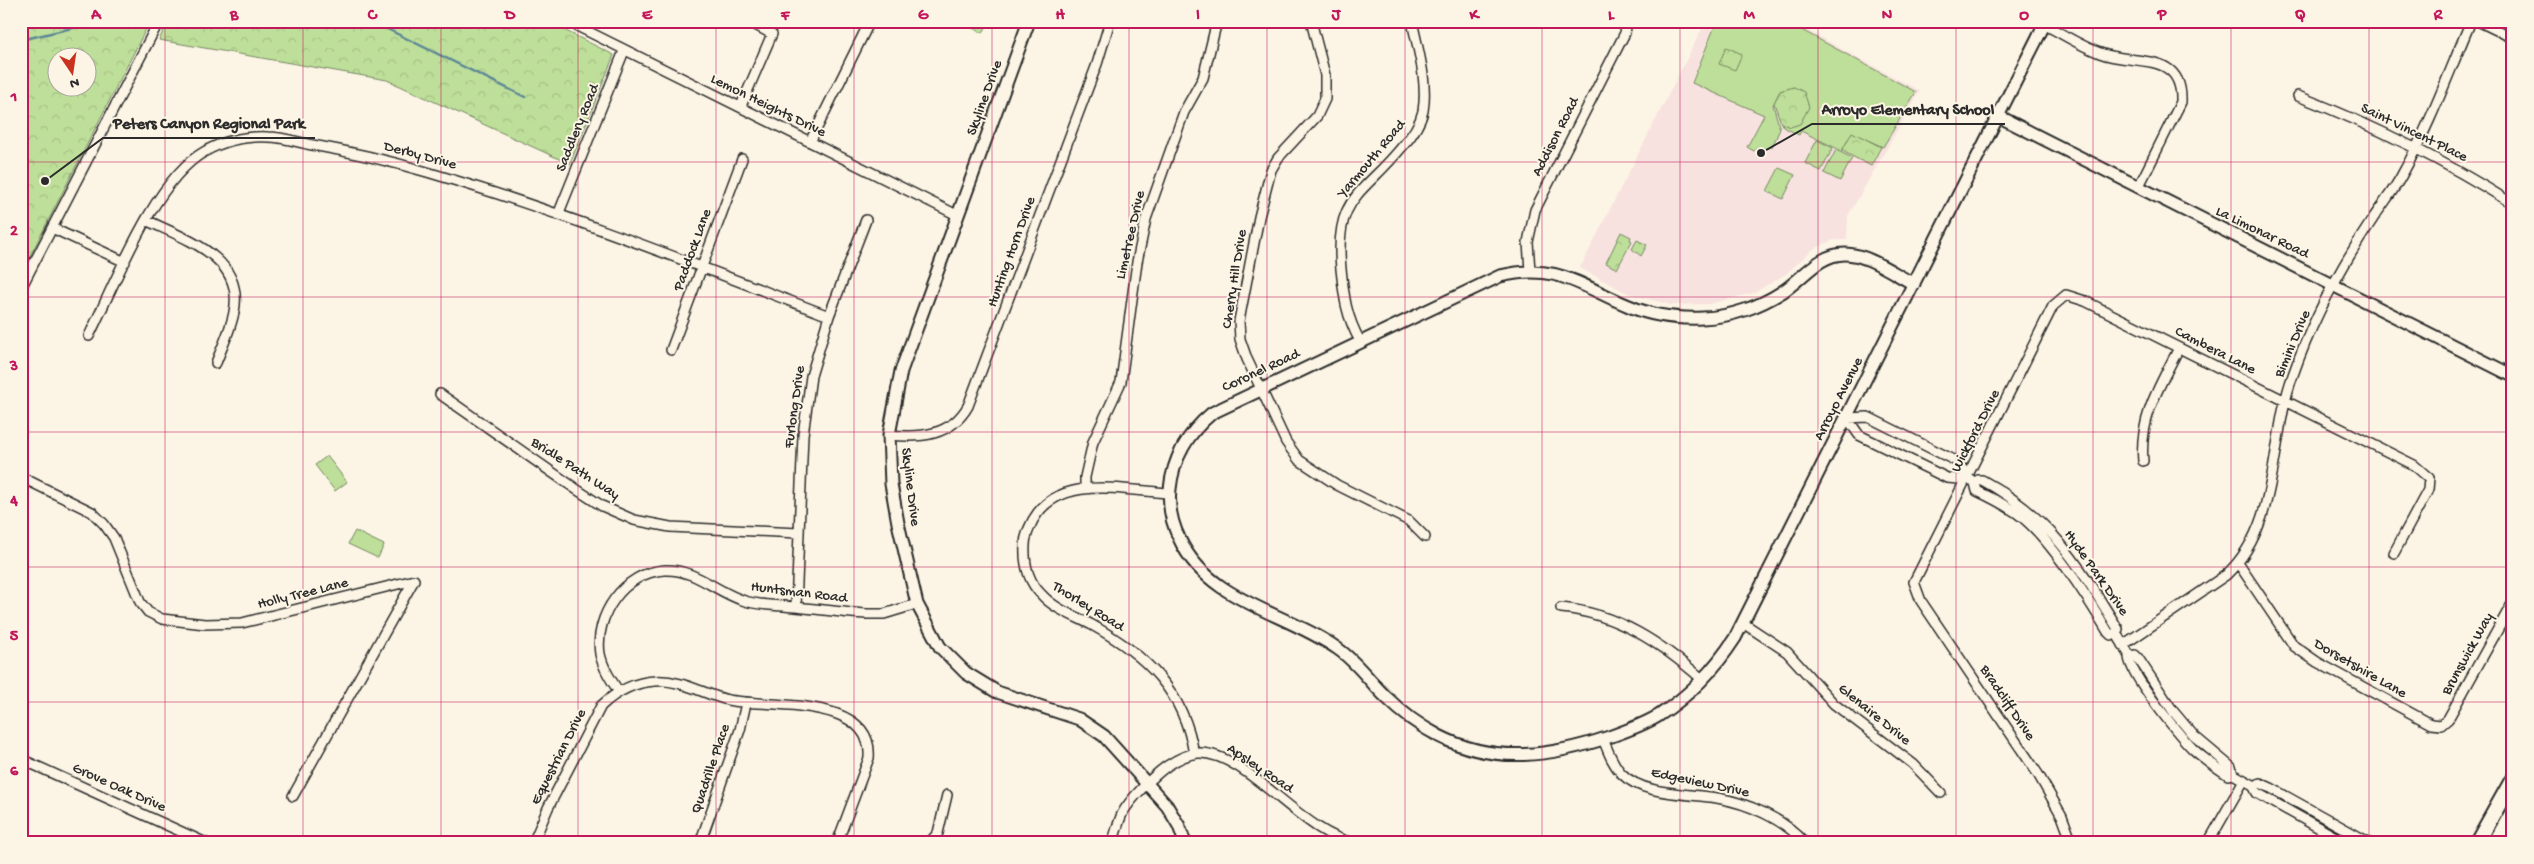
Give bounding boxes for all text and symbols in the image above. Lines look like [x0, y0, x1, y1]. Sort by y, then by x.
text: A [90, 7, 102, 26]
text: B [229, 7, 239, 26]
text: C [367, 7, 378, 26]
text: D [503, 7, 516, 26]
text: E [642, 7, 653, 26]
text: F [780, 7, 791, 26]
text: G [918, 7, 929, 26]
text: H [1055, 7, 1065, 26]
text: I [1196, 7, 1200, 26]
text: J [1331, 7, 1342, 26]
text: K [1469, 7, 1481, 26]
text: L [1608, 7, 1615, 26]
text: M [1743, 7, 1755, 26]
text: N [1882, 7, 1893, 26]
text: O [2019, 7, 2029, 26]
text: P [2157, 7, 2168, 26]
text: Q [2295, 7, 2306, 26]
text: R [2433, 7, 2444, 26]
north arrow [48, 48, 98, 98]
street label: Skyline Drive [963, 58, 1007, 138]
street label: Lemon Heights Drive [707, 70, 829, 142]
text: N [68, 73, 81, 92]
street label: Saddlery Road [552, 80, 604, 174]
text: 1 [10, 89, 17, 108]
street label: Addison Road [1528, 93, 1584, 180]
callout: Arroyo Elementary School [1812, 93, 2005, 124]
street label: Saint Vincent Place [2358, 99, 2471, 167]
text: Arroyo Elementary School [1821, 102, 1995, 121]
callout: Peters Canyon Regional Park [103, 107, 315, 138]
street label: Yarmouth Road [1333, 115, 1411, 203]
text: Peters Canyon Regional Park [112, 116, 307, 135]
street label: Derby Drive [381, 137, 458, 174]
street label: Limetree Drive [1112, 189, 1150, 281]
street label: Hunting Horn Drive [984, 194, 1040, 310]
street label: La Limonar Road [2212, 203, 2313, 264]
street label: Paddock Lane [669, 206, 716, 294]
text: 2 [10, 223, 18, 242]
street label: Cherry Hill Drive [1218, 228, 1252, 330]
street label: Bimini Drive [2270, 307, 2315, 381]
street label: Cambera Lane [2171, 323, 2259, 379]
street label: Coronel Road [1219, 345, 1304, 397]
street label: Arroyo Avenue [1810, 354, 1868, 444]
text: 3 [9, 358, 18, 377]
street label: Furlong Drive [780, 364, 810, 450]
street label: Wickford Drive [1947, 386, 2005, 475]
street label: Bridle Path Way [526, 433, 623, 505]
street label: Skyline Drive [896, 447, 924, 527]
text: 4 [9, 493, 18, 512]
street label: Hyde Park Drive [2060, 527, 2132, 620]
street label: Holly Tree Lane [256, 574, 350, 614]
street label: Thorley Road [1048, 577, 1128, 637]
street label: Huntsman Road [750, 578, 849, 608]
street label: Brunswick Way [2438, 609, 2498, 699]
text: 5 [10, 628, 19, 647]
street label: Dorsetshire Lane [2309, 635, 2410, 703]
street label: Bradcliff Drive [1975, 661, 2039, 744]
street label: Glenaire Drive [1834, 680, 1914, 750]
street label: Equestrian Drive [527, 706, 591, 808]
street label: Quadrille Place [687, 722, 735, 816]
street label: Apsley Road [1223, 740, 1298, 799]
street label: Grove Oak Drive [69, 759, 169, 817]
text: 6 [10, 763, 19, 782]
street label: Edgeview Drive [1649, 764, 1751, 802]

